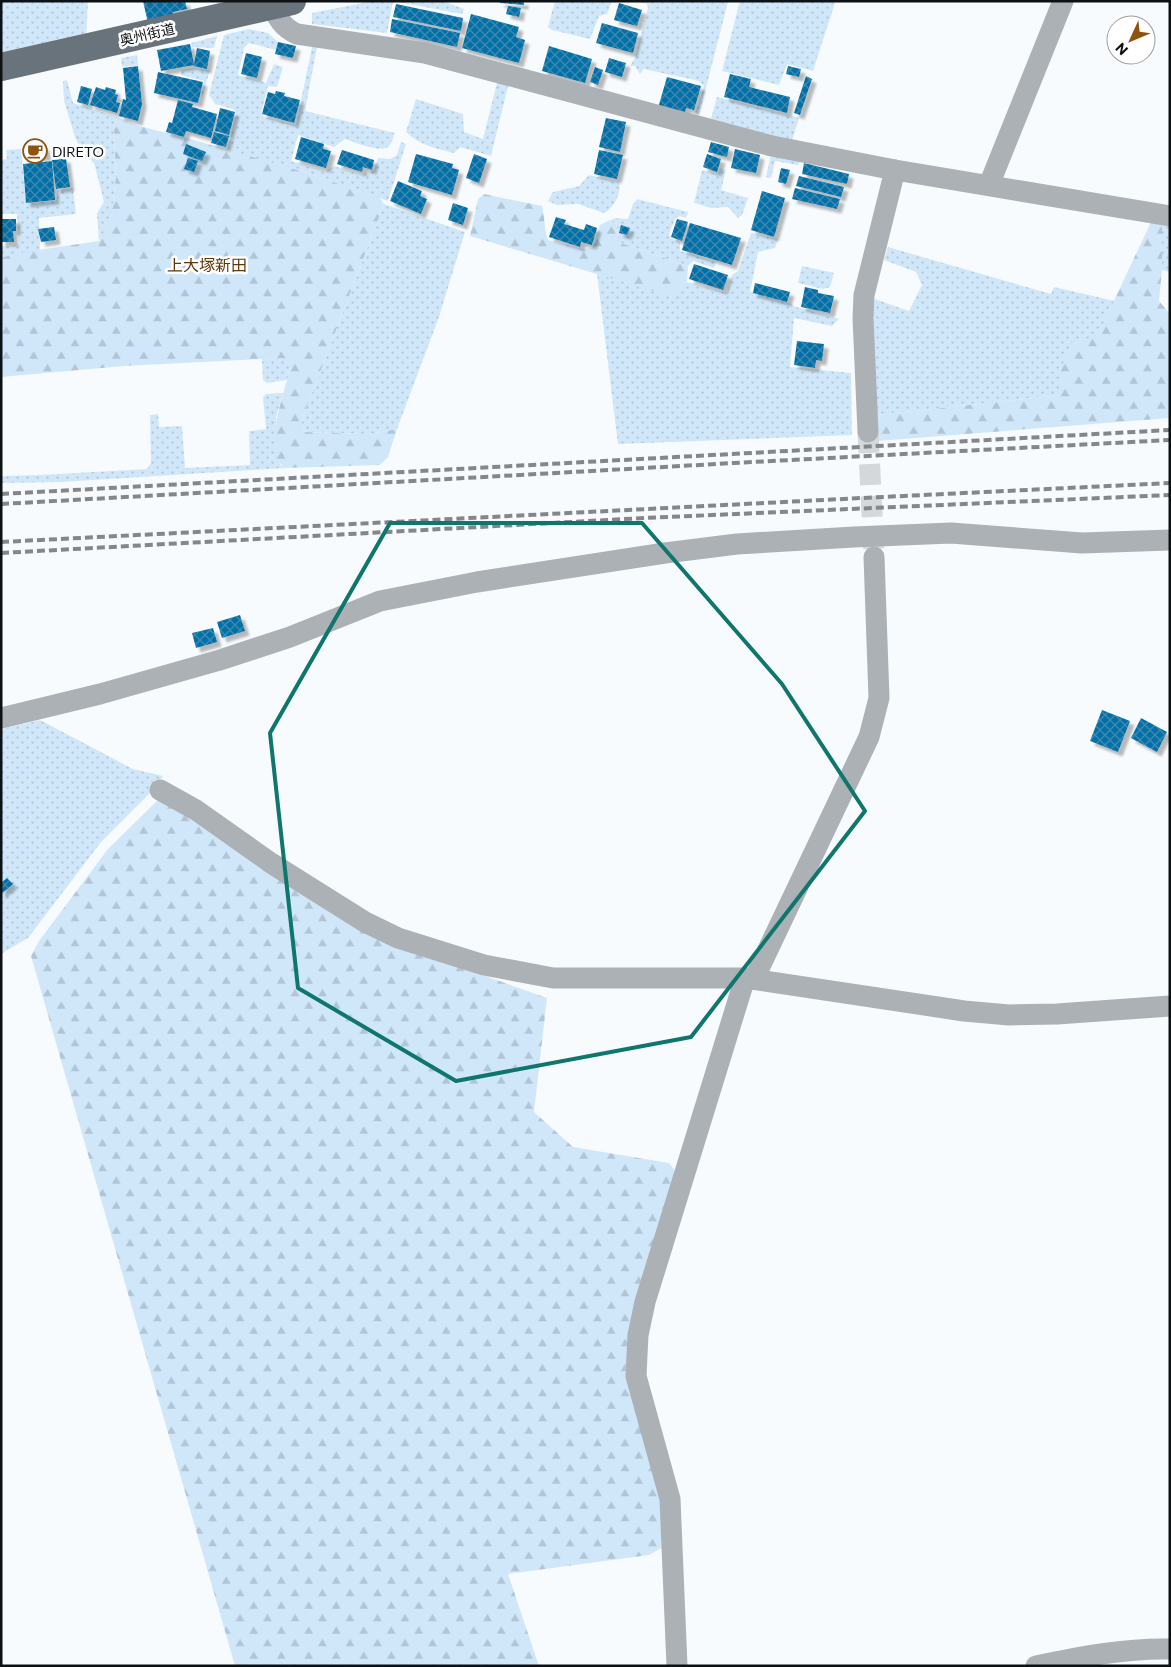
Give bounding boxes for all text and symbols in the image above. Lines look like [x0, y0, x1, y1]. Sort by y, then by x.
north arrow [1106, 15, 1156, 65]
street label: 奥州街道 [118, 19, 176, 49]
text: N [1112, 40, 1131, 59]
cafe icon: DIRETO [22, 138, 48, 164]
place label: DIRETO [52, 143, 104, 160]
district label: 上大塚新田 [167, 255, 247, 274]

